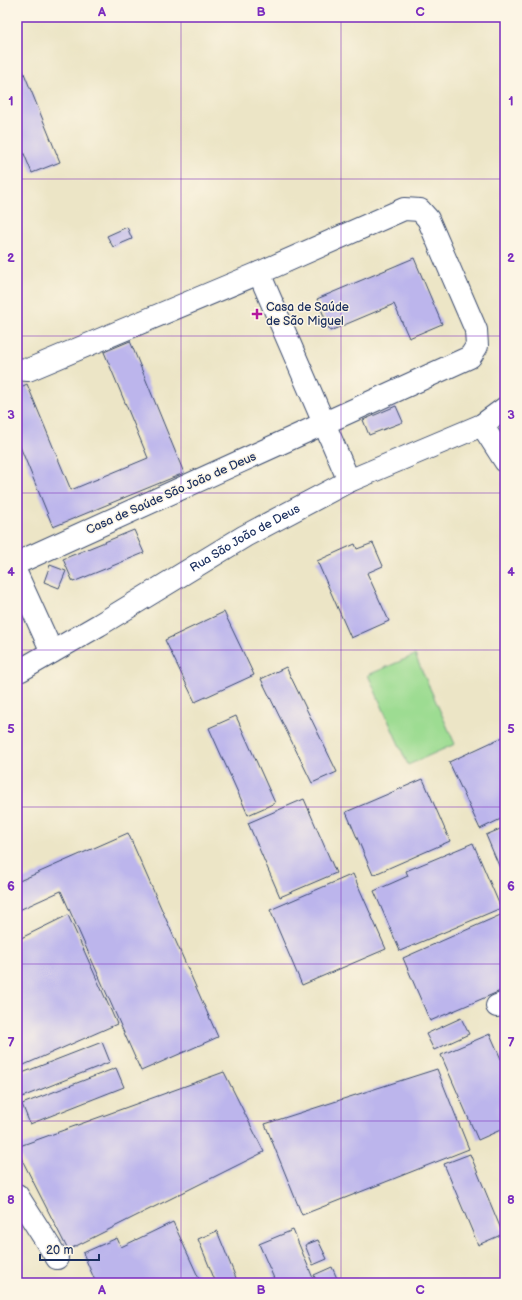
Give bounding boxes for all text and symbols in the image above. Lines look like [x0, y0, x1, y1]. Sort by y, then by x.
text: A [97, 4, 106, 20]
text: B [256, 4, 266, 20]
text: C [415, 4, 425, 20]
text: 1 [8, 93, 14, 109]
text: 1 [508, 93, 514, 109]
text: 2 [7, 250, 15, 266]
text: 2 [507, 250, 515, 266]
place label: Casa de Saúde de São Miguel [266, 300, 349, 329]
marker: Casa de Saúde de São Miguel [251, 308, 263, 320]
text: 3 [7, 407, 15, 423]
text: 3 [507, 407, 515, 423]
street label: Casa de Saúde São João de Deus [84, 449, 259, 538]
street label: Rua São João de Deus [187, 501, 303, 576]
text: 4 [7, 564, 15, 580]
text: 4 [507, 564, 515, 580]
text: 5 [7, 721, 15, 737]
text: 5 [507, 721, 515, 737]
text: 6 [7, 878, 15, 894]
text: 6 [507, 878, 515, 894]
text: 7 [7, 1035, 15, 1051]
text: 7 [507, 1035, 515, 1051]
text: 8 [7, 1192, 15, 1208]
text: 8 [507, 1192, 515, 1208]
scale bar [40, 1236, 99, 1262]
text: 20 m [46, 1243, 73, 1258]
text: A [97, 1282, 106, 1298]
text: B [256, 1282, 266, 1298]
text: C [415, 1282, 425, 1298]

